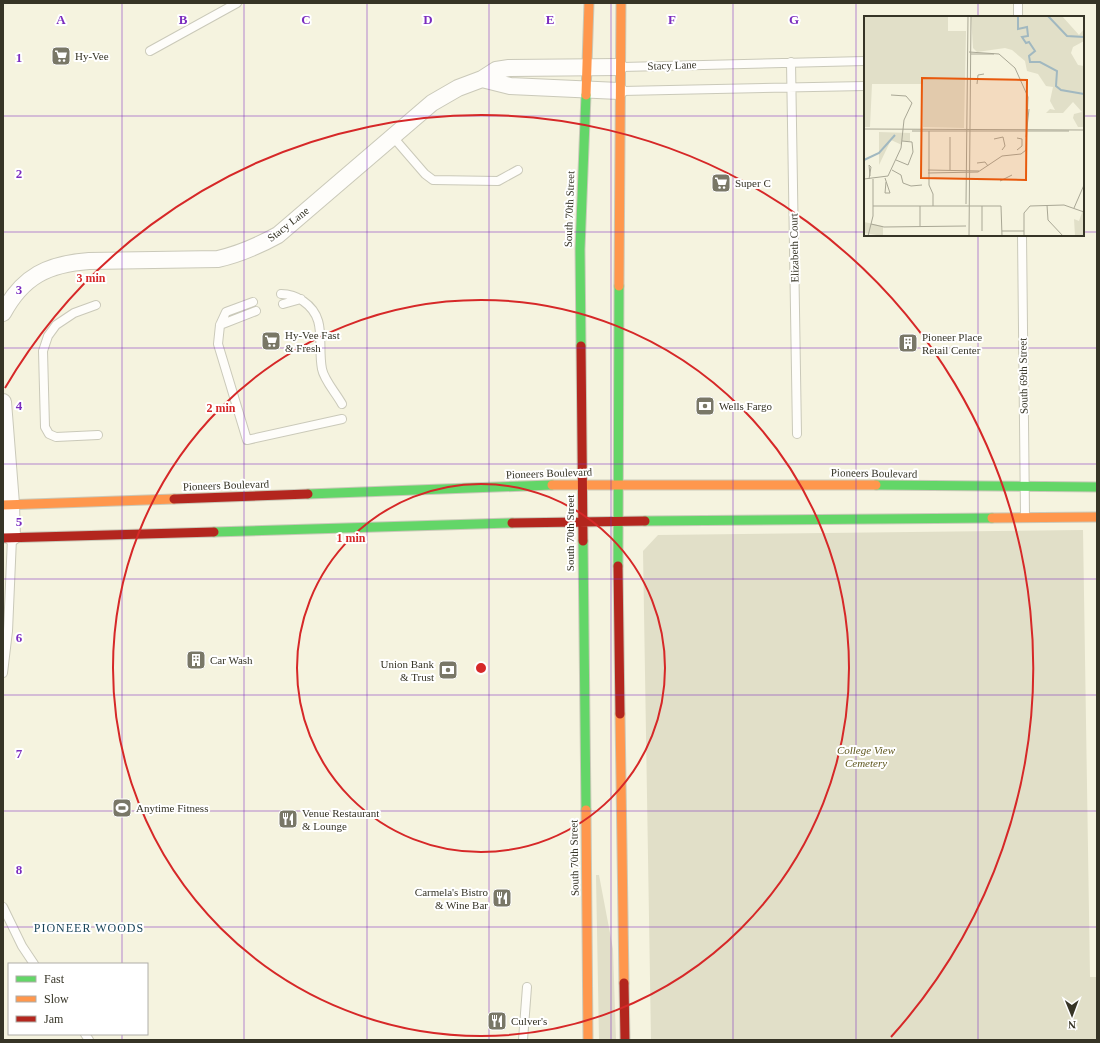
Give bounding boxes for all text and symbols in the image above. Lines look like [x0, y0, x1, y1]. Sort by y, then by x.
text: A [56, 12, 66, 27]
text: B [179, 12, 188, 27]
text: C [301, 12, 311, 27]
text: D [423, 12, 433, 27]
text: E [546, 12, 554, 27]
text: F [668, 12, 676, 27]
text: G [789, 12, 799, 27]
inset map [864, 16, 1084, 236]
supermarket icon: Hy-Vee [50, 45, 72, 67]
text: 1 [16, 50, 22, 65]
place label: Hy-Vee [75, 50, 109, 62]
street label: Stacy Lane [647, 58, 697, 72]
text: 2 [16, 166, 22, 181]
street label: South 70th Street [562, 171, 576, 247]
supermarket icon: Super C [710, 172, 732, 194]
place label: Super C [735, 177, 771, 189]
street label: Stacy Lane [265, 204, 311, 244]
street label: Elizabeth Court [787, 213, 801, 283]
text: 3 min [76, 271, 106, 285]
text: 3 [16, 282, 23, 297]
place label: Hy-Vee Fast & Fresh [285, 329, 340, 354]
supermarket icon: Hy-Vee Fast & Fresh [260, 330, 282, 352]
place label: Pioneer Place Retail Center [922, 331, 982, 356]
building icon: Pioneer Place Retail Center [897, 332, 919, 354]
street label: South 69th Street [1016, 338, 1030, 414]
bank icon: Wells Fargo [694, 395, 716, 417]
text: 4 [16, 398, 23, 413]
place label: Wells Fargo [719, 400, 772, 412]
text: 2 min [206, 401, 236, 415]
street label: Pioneers Boulevard [506, 465, 593, 481]
street label: Pioneers Boulevard [831, 466, 918, 480]
street label: Pioneers Boulevard [183, 477, 270, 493]
street label: South 70th Street [564, 495, 576, 571]
text: 5 [16, 514, 23, 529]
text: 1 min [336, 531, 366, 545]
text: 6 [16, 630, 23, 645]
building icon: Car Wash [185, 649, 207, 671]
place label: Car Wash [210, 654, 253, 666]
place label: Union Bank & Trust [381, 658, 434, 683]
bank icon: Union Bank & Trust [437, 659, 459, 681]
centre of rings [474, 661, 488, 675]
park label: College View Cemetery [837, 744, 896, 769]
text: 7 [16, 746, 23, 761]
sports icon: Anytime Fitness [111, 797, 133, 819]
place label: Anytime Fitness [136, 802, 208, 814]
place label: Venue Restaurant & Lounge [302, 807, 379, 832]
restaurant icon: Venue Restaurant & Lounge [277, 808, 299, 830]
street label: South 70th Street [567, 820, 581, 896]
text: 8 [16, 862, 23, 877]
place label: Carmela's Bistro & Wine Bar [415, 886, 488, 911]
restaurant icon: Carmela's Bistro & Wine Bar [491, 887, 513, 909]
district label: PIONEER WOODS [34, 921, 144, 935]
legend [8, 963, 148, 1035]
text: Fast [44, 972, 65, 986]
text: Slow [44, 992, 69, 1006]
north arrow [1052, 995, 1092, 1035]
restaurant icon: Culver's [486, 1010, 508, 1032]
text: Jam [44, 1012, 64, 1026]
place label: Culver's [511, 1015, 547, 1027]
text: N [1068, 1019, 1076, 1031]

